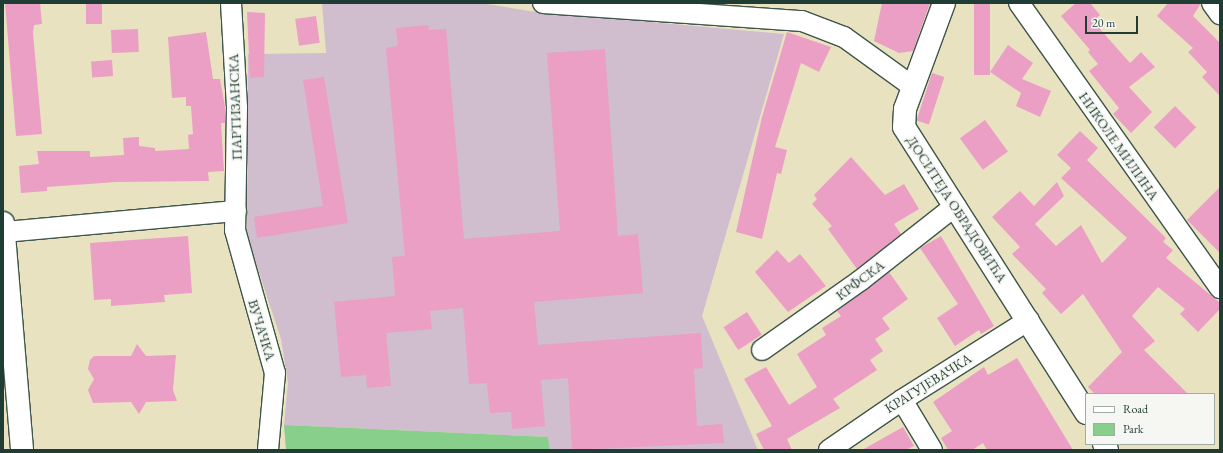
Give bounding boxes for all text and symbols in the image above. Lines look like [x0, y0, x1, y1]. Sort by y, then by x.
scale bar [1087, 8, 1140, 34]
text: 20 m [1092, 15, 1115, 31]
street label: ПАРТИЗАНСКА [225, 53, 245, 161]
street label: НИКОЛЕ МИЛИНА [1075, 89, 1163, 203]
street label: ДОСИТЕЈА ОБРАДОВИЋА [903, 132, 1011, 286]
street label: КРФСКА [832, 256, 888, 304]
street label: ВУЧАЧКА [245, 297, 279, 363]
street label: КРАГУЈЕВАЧКА [882, 350, 974, 416]
legend [1085, 393, 1215, 445]
text: Road [1123, 401, 1148, 417]
text: Park [1123, 421, 1143, 437]

